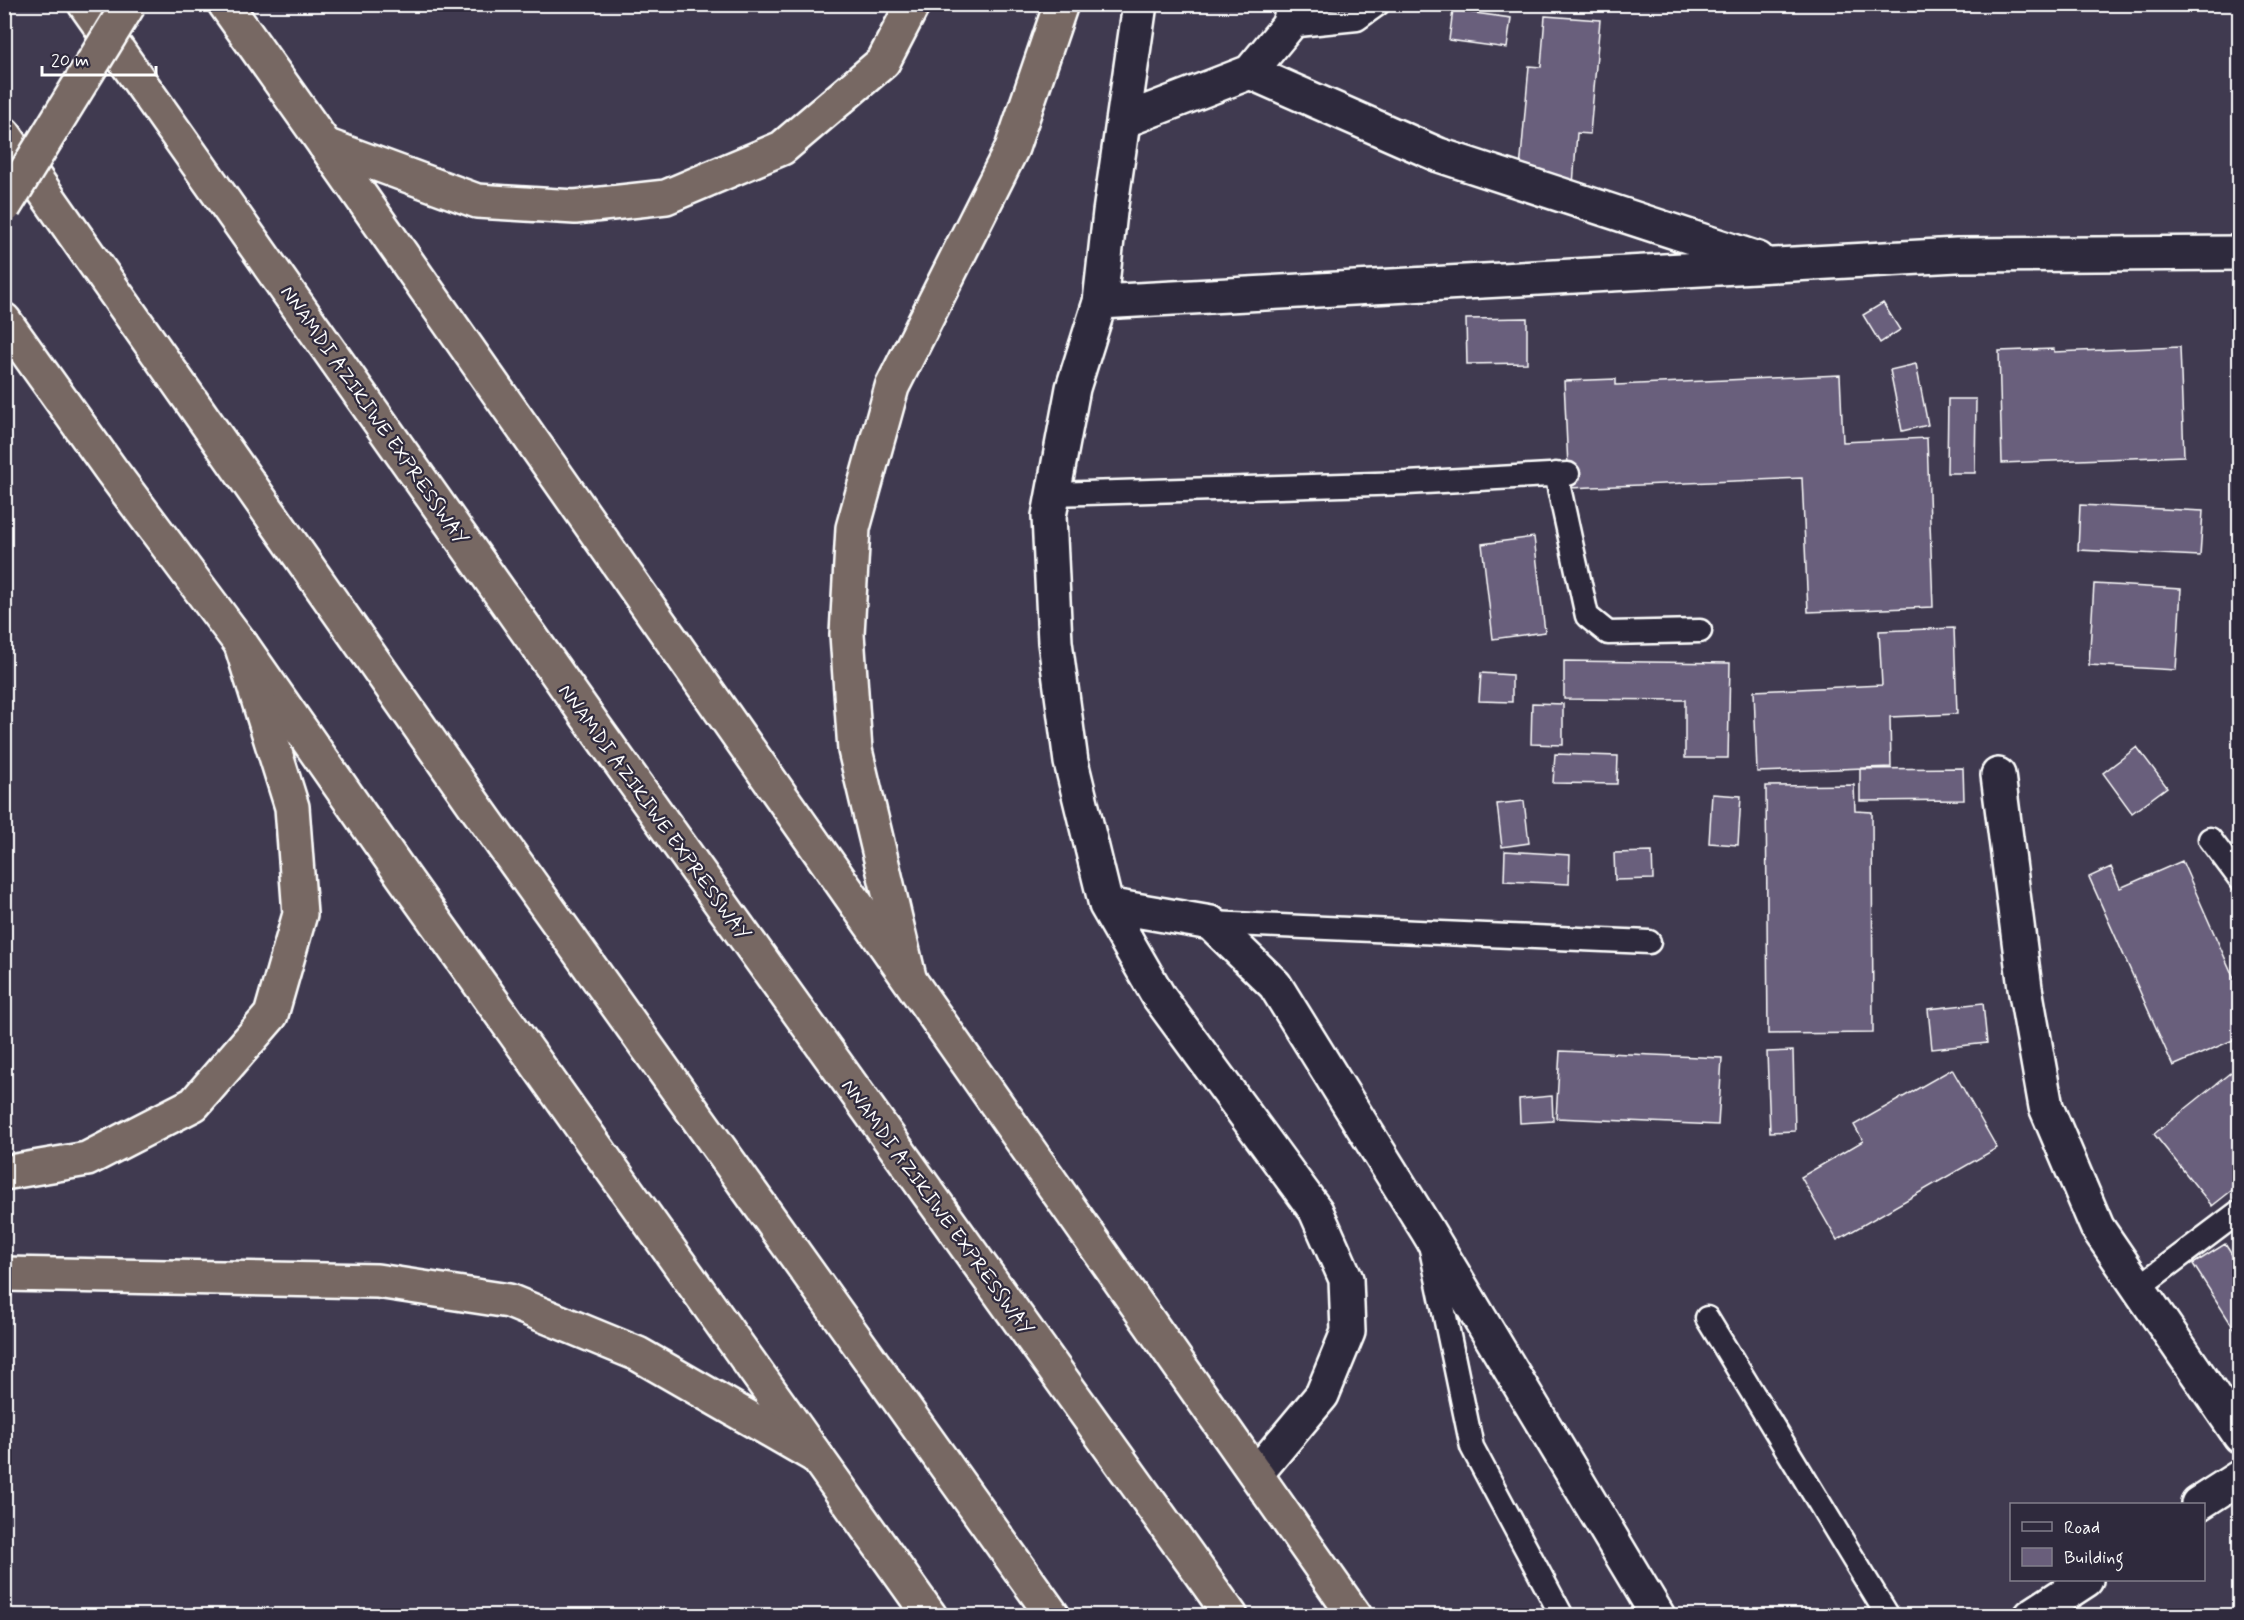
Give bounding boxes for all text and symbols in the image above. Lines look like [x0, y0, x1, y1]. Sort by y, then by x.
scale bar [42, 39, 156, 77]
text: 20 m [51, 49, 89, 73]
street label: NNAMDI AZIKIWE EXPRESSWAY [273, 281, 474, 551]
street label: NNAMDI AZIKIWE EXPRESSWAY [551, 679, 756, 947]
street label: NNAMDI AZIKIWE EXPRESSWAY [834, 1074, 1039, 1342]
legend [2010, 1503, 2205, 1581]
text: Road [2064, 1516, 2100, 1540]
text: Building [2064, 1546, 2124, 1572]

